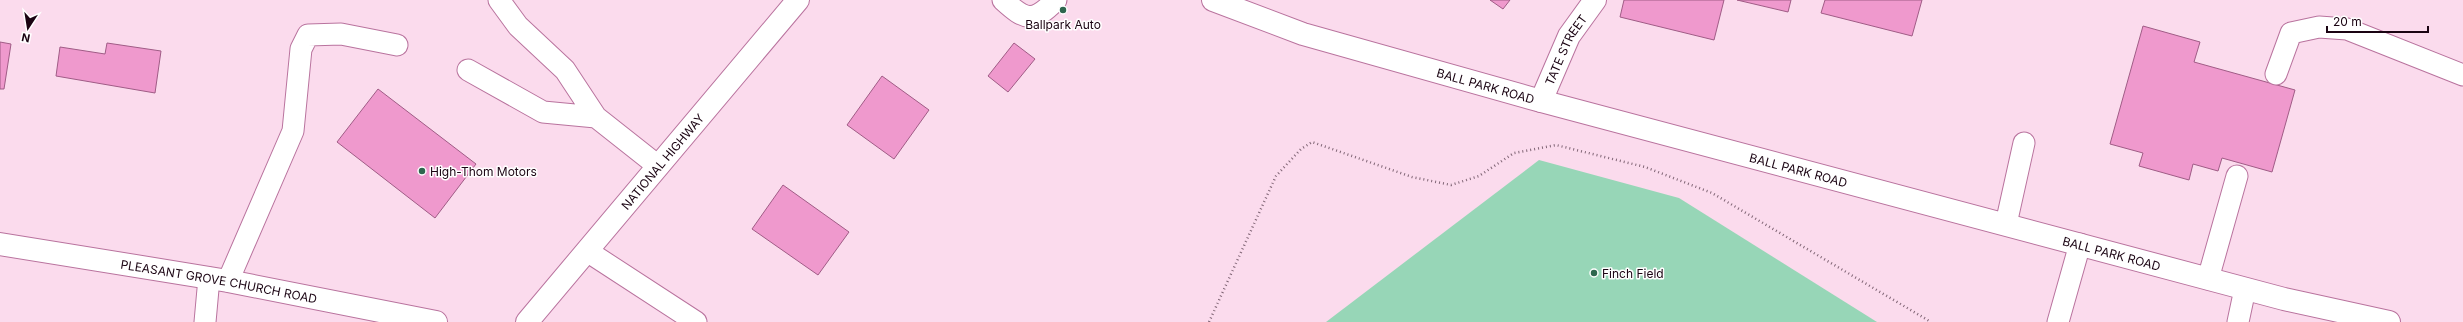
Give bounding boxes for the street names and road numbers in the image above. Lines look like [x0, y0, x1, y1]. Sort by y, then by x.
street label: TATE STREET [1541, 11, 1590, 87]
street label: BALL PARK ROAD [1435, 65, 1536, 106]
street label: NATIONAL HIGHWAY [618, 110, 707, 212]
street label: BALL PARK ROAD [1748, 149, 1849, 190]
street label: BALL PARK ROAD [2061, 233, 2162, 273]
street label: PLEASANT GROVE CHURCH ROAD [120, 256, 318, 306]

